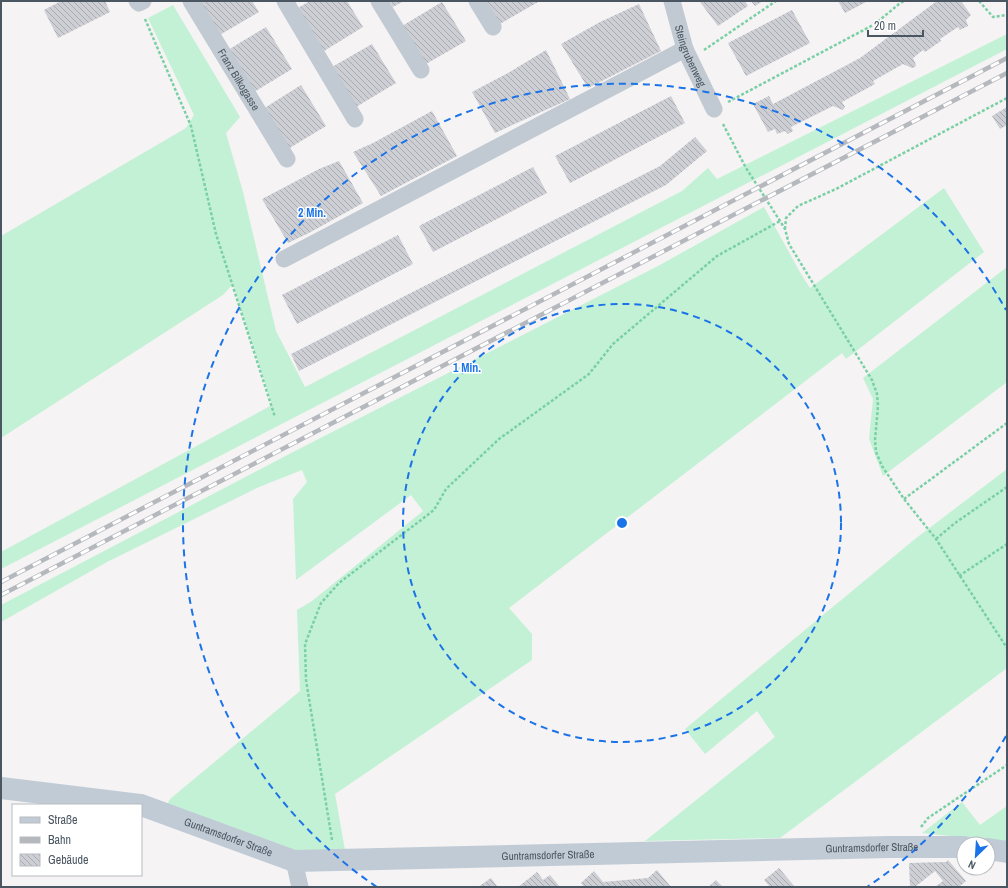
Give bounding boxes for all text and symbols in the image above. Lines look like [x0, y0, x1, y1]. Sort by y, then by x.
scale bar [868, 12, 923, 38]
text: 20 m [874, 18, 896, 34]
street label: Steingrubenweg [672, 23, 709, 89]
street label: Franz Bilkogasse [215, 46, 263, 113]
text: 2 Min. [298, 205, 326, 221]
text: 1 Min. [453, 360, 481, 376]
centre of rings [615, 516, 629, 530]
legend [12, 804, 142, 876]
text: Straße [48, 812, 78, 828]
street label: Guntramsdorfer Straße [182, 814, 274, 860]
text: Bahn [48, 832, 71, 848]
north arrow [956, 836, 996, 876]
street label: Guntramsdorfer Straße [825, 840, 918, 855]
street label: Guntramsdorfer Straße [501, 847, 595, 863]
text: Gebäude [48, 852, 89, 868]
text: N [966, 857, 978, 873]

